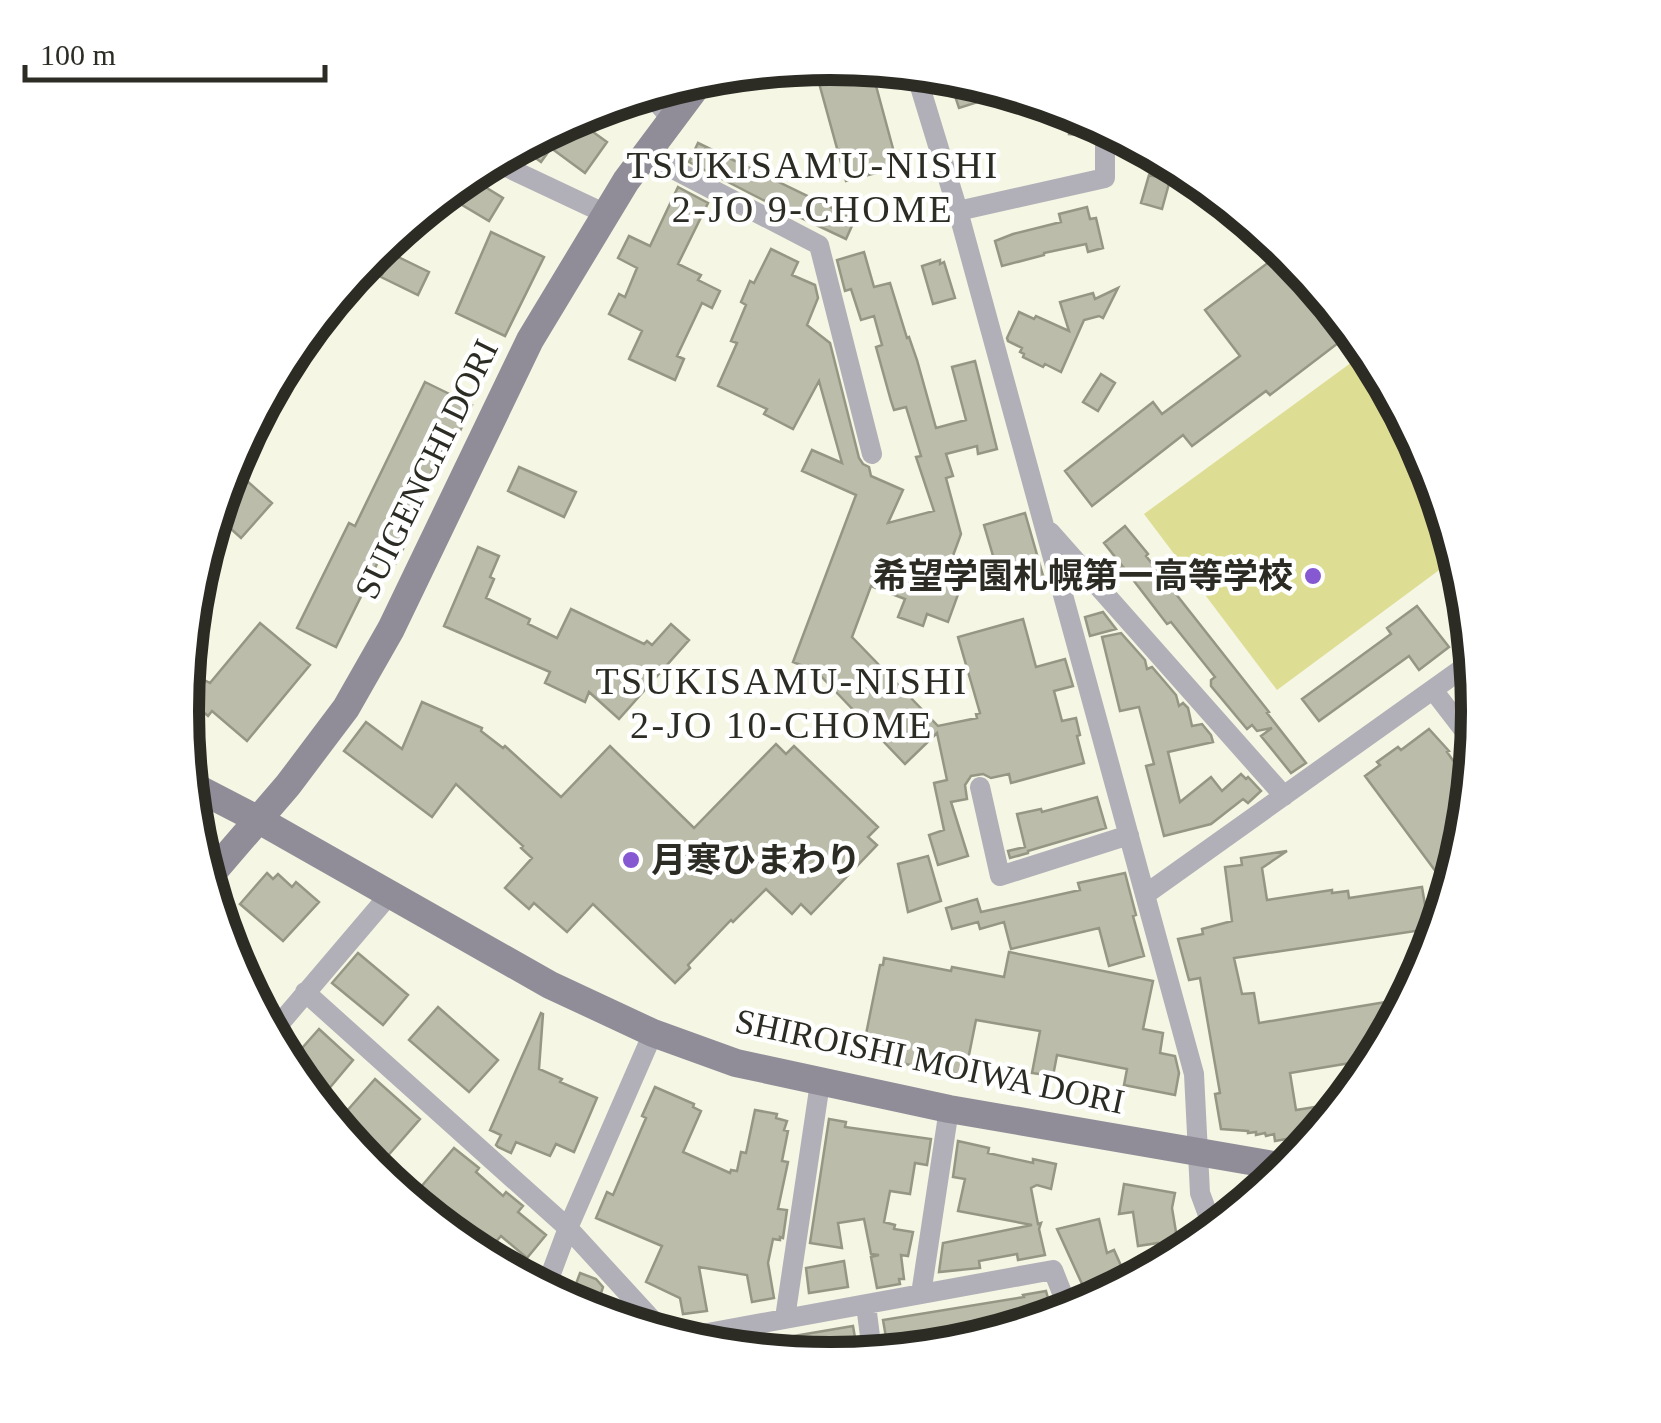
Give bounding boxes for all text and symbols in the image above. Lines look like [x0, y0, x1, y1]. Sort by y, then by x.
scale bar [25, 20, 325, 82]
text: 100 m [40, 38, 116, 71]
district label: TSUKISAMU-NISHI 2-JO 9-CHOME [626, 144, 1000, 230]
street label: SUIGENCHI DORI [347, 334, 506, 605]
place label: 希望学園札幌第一高等学校 [873, 557, 1293, 596]
marker: 希望学園札幌第一高等学校 [1302, 565, 1324, 587]
district label: TSUKISAMU-NISHI 2-JO 10-CHOME [595, 660, 969, 746]
place label: 月寒ひまわり [651, 841, 861, 880]
marker: 月寒ひまわり [620, 849, 642, 871]
street label: SHIROISHI MOIWA DORI [732, 1001, 1128, 1122]

